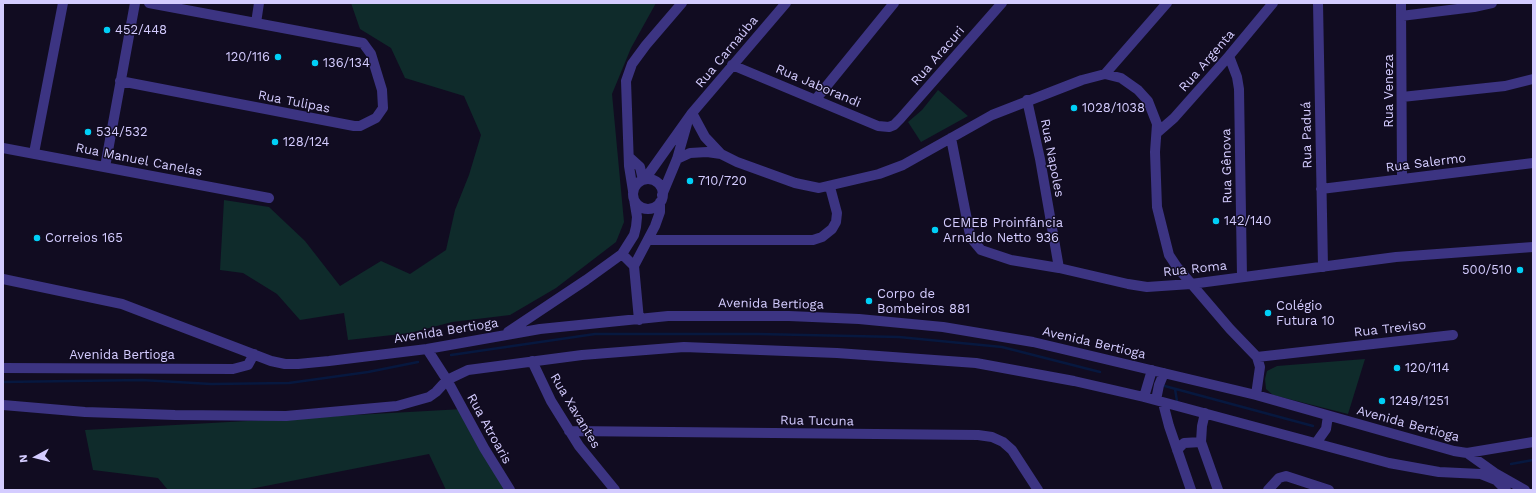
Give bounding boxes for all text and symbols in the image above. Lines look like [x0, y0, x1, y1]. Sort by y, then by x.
street label: Rua Carnaúba [692, 13, 762, 91]
place label: 452/448 [115, 22, 167, 38]
street label: Rua Aracuri [908, 23, 968, 89]
marker: 452/448 [102, 25, 112, 35]
street label: Rua Argenta [1176, 27, 1238, 95]
place label: 120/116 [226, 49, 270, 65]
marker: 120/116 [273, 52, 283, 62]
street label: Rua Veneza [1381, 54, 1397, 128]
place label: 136/134 [323, 55, 370, 71]
marker: 136/134 [310, 58, 320, 68]
street label: Rua Jaborandi [773, 61, 863, 111]
street label: Rua Tulipas [257, 87, 331, 117]
place label: 1028/1038 [1082, 100, 1145, 116]
street label: Rua Paduá [1299, 101, 1315, 169]
marker: 1028/1038 [1069, 103, 1079, 113]
street label: Rua Napoles [1037, 118, 1067, 198]
place label: 534/532 [96, 124, 147, 140]
marker: 534/532 [83, 127, 93, 137]
street label: Rua Gênova [1219, 128, 1235, 204]
place label: 128/124 [283, 134, 330, 150]
marker: 128/124 [270, 137, 280, 147]
street label: Rua Manuel Canelas [74, 140, 204, 180]
street label: Rua Salermo [1385, 150, 1467, 176]
place label: 710/720 [698, 173, 747, 189]
marker: 710/720 [685, 176, 695, 186]
place label: 142/140 [1224, 213, 1271, 229]
place label: CEMEB Proinfância Arnaldo Netto 936 [943, 215, 1063, 246]
marker: 142/140 [1211, 216, 1221, 226]
marker: CEMEB Proinfância Arnaldo Netto 936 [930, 225, 940, 235]
place label: Correios 165 [45, 230, 123, 246]
marker: Correios 165 [32, 233, 42, 243]
street label: Rua Roma [1162, 258, 1228, 280]
place label: 500/510 [1462, 262, 1512, 278]
marker: 500/510 [1515, 265, 1525, 275]
place label: Corpo de Bombeiros 881 [877, 286, 970, 317]
street label: Avenida Bertioga [718, 295, 824, 313]
marker: Corpo de Bombeiros 881 [864, 296, 874, 306]
place label: Colégio Futura 10 [1276, 298, 1335, 329]
marker: Colégio Futura 10 [1263, 308, 1273, 318]
street label: Avenida Bertioga [393, 315, 499, 347]
street label: Rua Treviso [1353, 317, 1427, 341]
street label: Avenida Bertioga [1041, 324, 1147, 362]
street label: Avenida Bertioga [69, 347, 175, 363]
place label: 120/114 [1405, 360, 1449, 376]
marker: 120/114 [1392, 363, 1402, 373]
street label: Rua Xavantes [546, 371, 604, 451]
street label: Rua Atroaris [463, 391, 515, 467]
place label: 1249/1251 [1390, 393, 1449, 409]
marker: 1249/1251 [1377, 396, 1387, 406]
street label: Avenida Bertioga [1355, 403, 1461, 445]
street label: Rua Tucuna [780, 413, 854, 429]
north arrow [16, 437, 56, 477]
text: N [17, 454, 31, 463]

